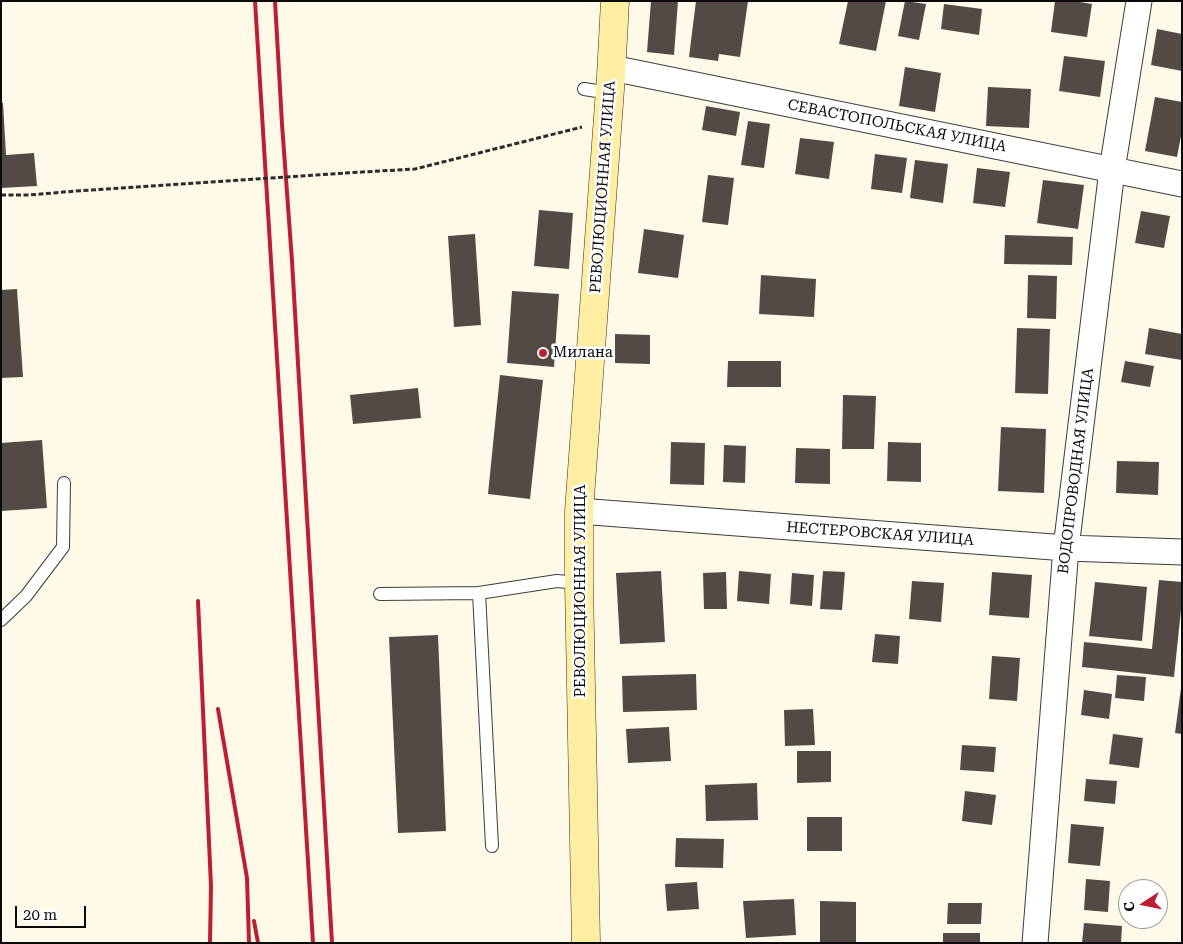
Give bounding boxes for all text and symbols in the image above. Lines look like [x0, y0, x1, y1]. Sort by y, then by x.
street label: РЕВОЛЮЦИОННАЯ УЛИЦА [587, 80, 619, 294]
street label: СЕВАСТОПОЛЬСКАЯ УЛИЦА [786, 96, 1008, 156]
place label: Милана [553, 344, 613, 362]
marker: Милана [537, 347, 549, 359]
street label: ВОДОПРОВОДНАЯ УЛИЦА [1054, 367, 1098, 575]
street label: РЕВОЛЮЦИОННАЯ УЛИЦА [572, 485, 590, 697]
street label: НЕСТЕРОВСКАЯ УЛИЦА [786, 518, 974, 550]
north arrow [1118, 879, 1168, 929]
scale bar [18, 896, 89, 928]
text: С [1120, 900, 1138, 913]
text: 20 m [23, 906, 57, 924]

